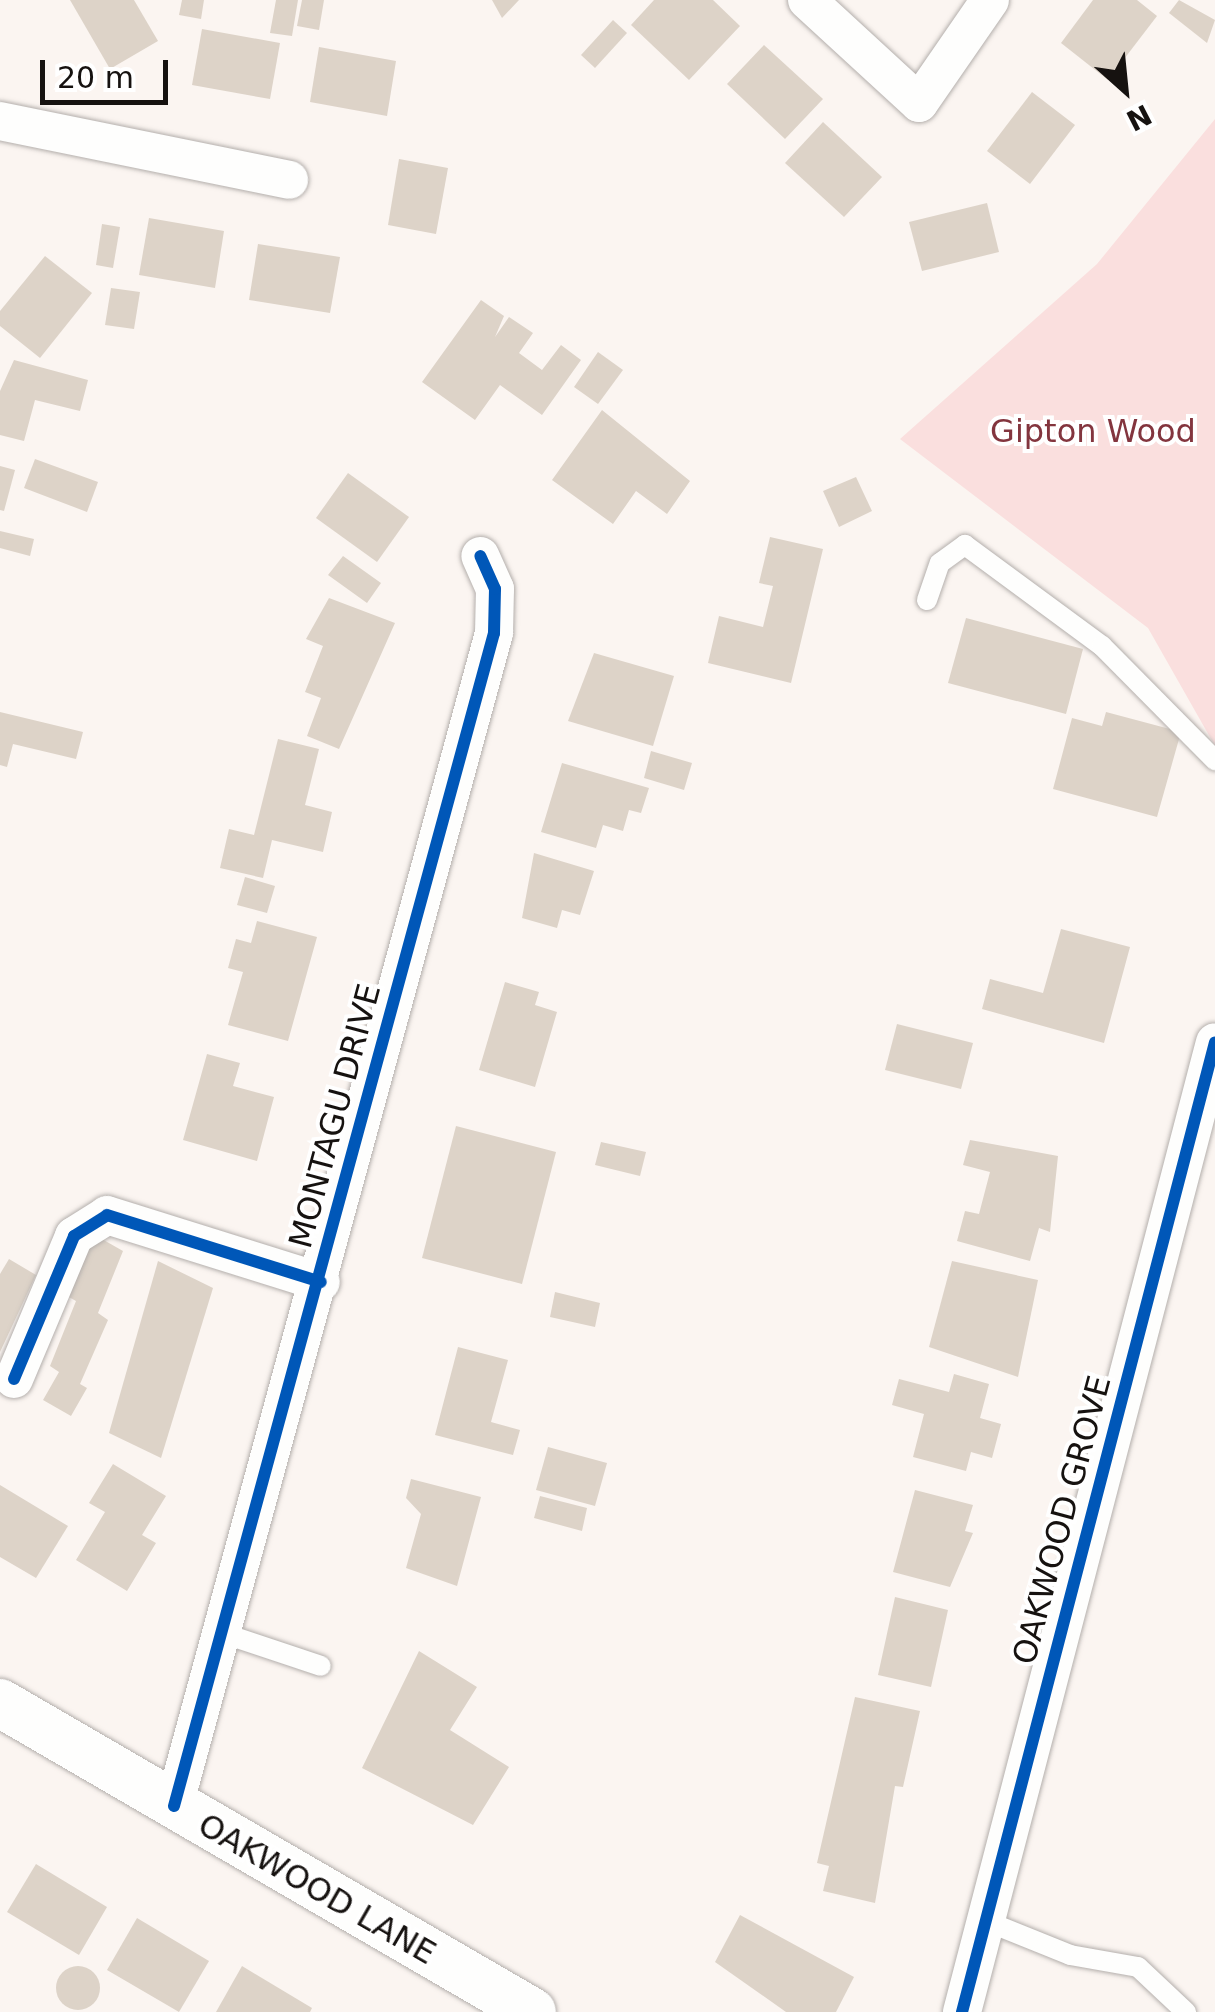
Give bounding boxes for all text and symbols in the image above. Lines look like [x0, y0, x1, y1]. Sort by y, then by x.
scale bar [45, 40, 172, 102]
north arrow [1075, 40, 1175, 140]
text: 20 m [57, 60, 134, 95]
text: N [1121, 97, 1157, 137]
park label: Gipton Wood [990, 412, 1196, 450]
street label: MONTAGU DRIVE [281, 980, 389, 1252]
street label: OAKWOOD GROVE [1005, 1372, 1119, 1668]
street label: OAKWOOD LANE [191, 1805, 443, 1973]

